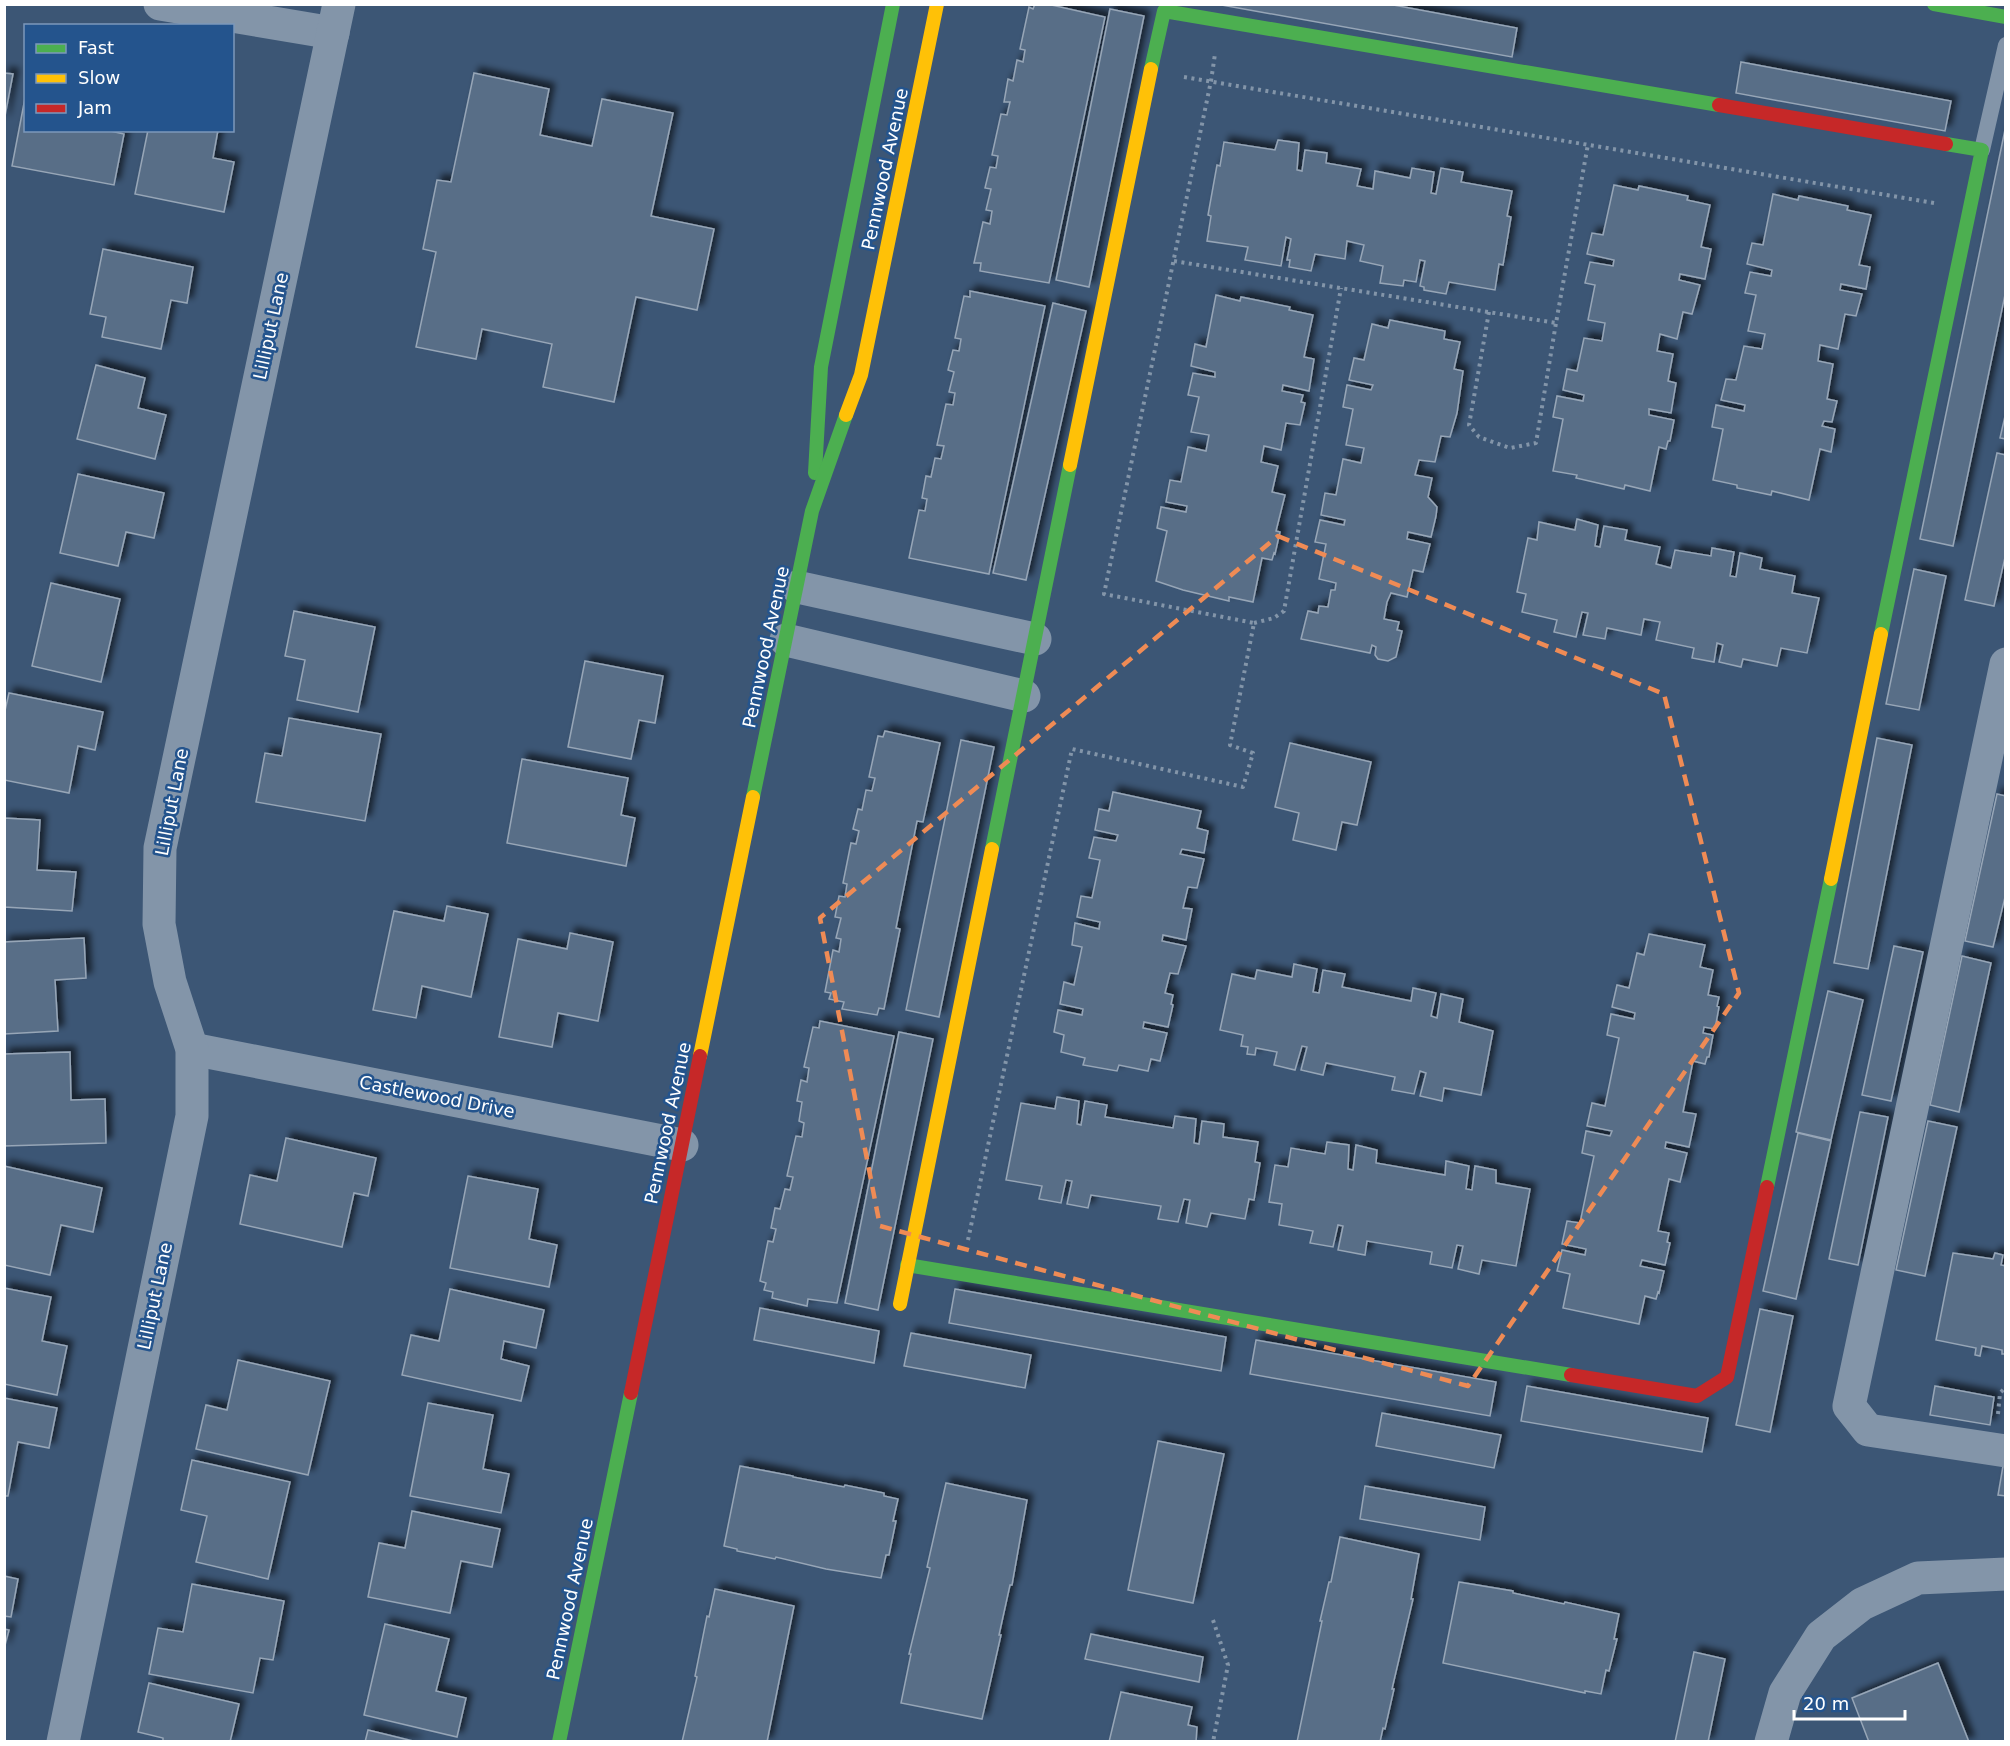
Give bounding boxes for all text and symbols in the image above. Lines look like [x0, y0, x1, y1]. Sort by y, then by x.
legend [24, 24, 234, 132]
text: Fast [78, 37, 114, 58]
text: Slow [78, 67, 120, 88]
street label: Pennwood Avenue [857, 86, 912, 252]
text: Jam [77, 97, 112, 118]
street label: Lilliput Lane [249, 270, 292, 381]
street label: Pennwood Avenue [738, 564, 793, 730]
street label: Lilliput Lane [151, 746, 192, 857]
street label: Pennwood Avenue [640, 1040, 695, 1206]
street label: Castlewood Drive [358, 1071, 517, 1122]
street label: Lilliput Lane [133, 1240, 176, 1351]
street label: Pennwood Avenue [542, 1516, 597, 1682]
scale bar [1794, 1683, 1905, 1721]
text: 20 m [1803, 1693, 1849, 1714]

